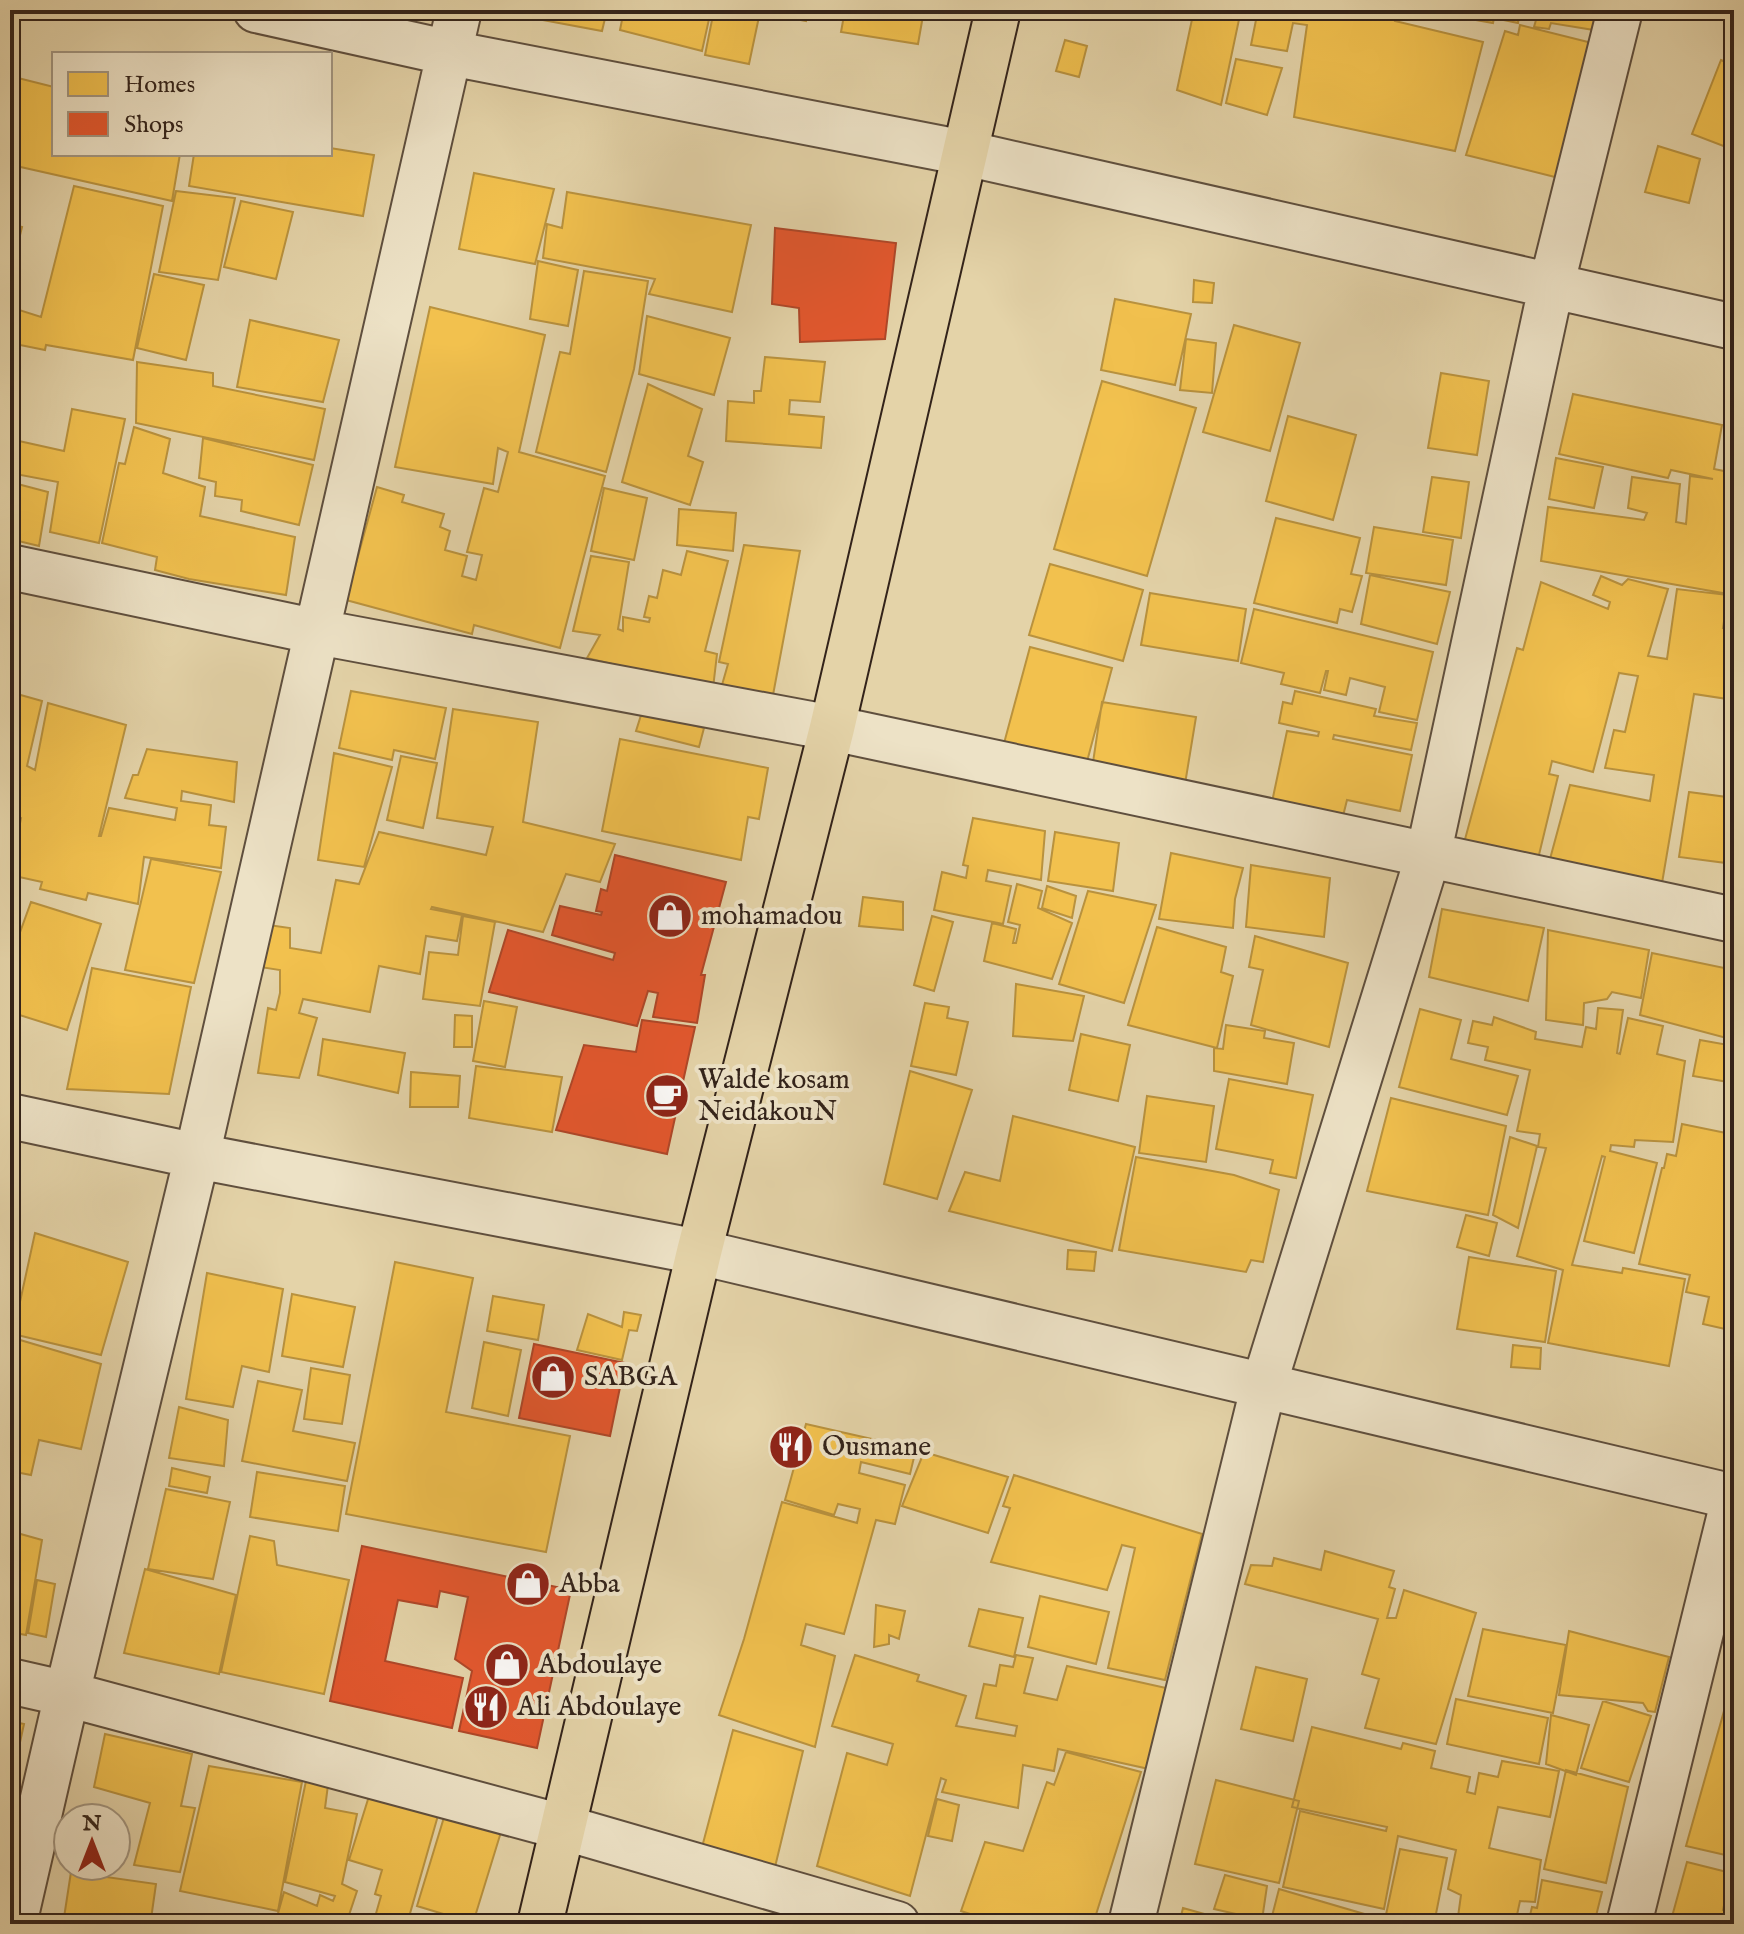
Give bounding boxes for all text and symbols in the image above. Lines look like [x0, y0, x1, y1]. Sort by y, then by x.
legend [52, 52, 332, 156]
text: Homes [124, 70, 195, 101]
text: Shops [124, 110, 183, 141]
shop icon: mohamadou [646, 892, 694, 940]
place label: mohamadou [701, 899, 843, 934]
place label: Walde kosam NeidakouN [698, 1063, 850, 1130]
cafe icon: Walde kosam NeidakouN [643, 1072, 691, 1120]
shop icon: SABGA [529, 1353, 577, 1401]
place label: SABGA [584, 1360, 678, 1395]
restaurant icon: Ousmane [767, 1423, 815, 1471]
place label: Ousmane [822, 1430, 931, 1465]
shop icon: Abba [504, 1560, 552, 1608]
place label: Abba [558, 1567, 621, 1602]
shop icon: Abdoulaye [483, 1641, 531, 1689]
place label: Abdoulaye [537, 1648, 662, 1683]
restaurant icon: Ali Abdoulaye [462, 1683, 510, 1731]
place label: Ali Abdoulaye [516, 1690, 681, 1725]
north arrow [52, 1802, 132, 1882]
text: N [81, 1810, 102, 1838]

